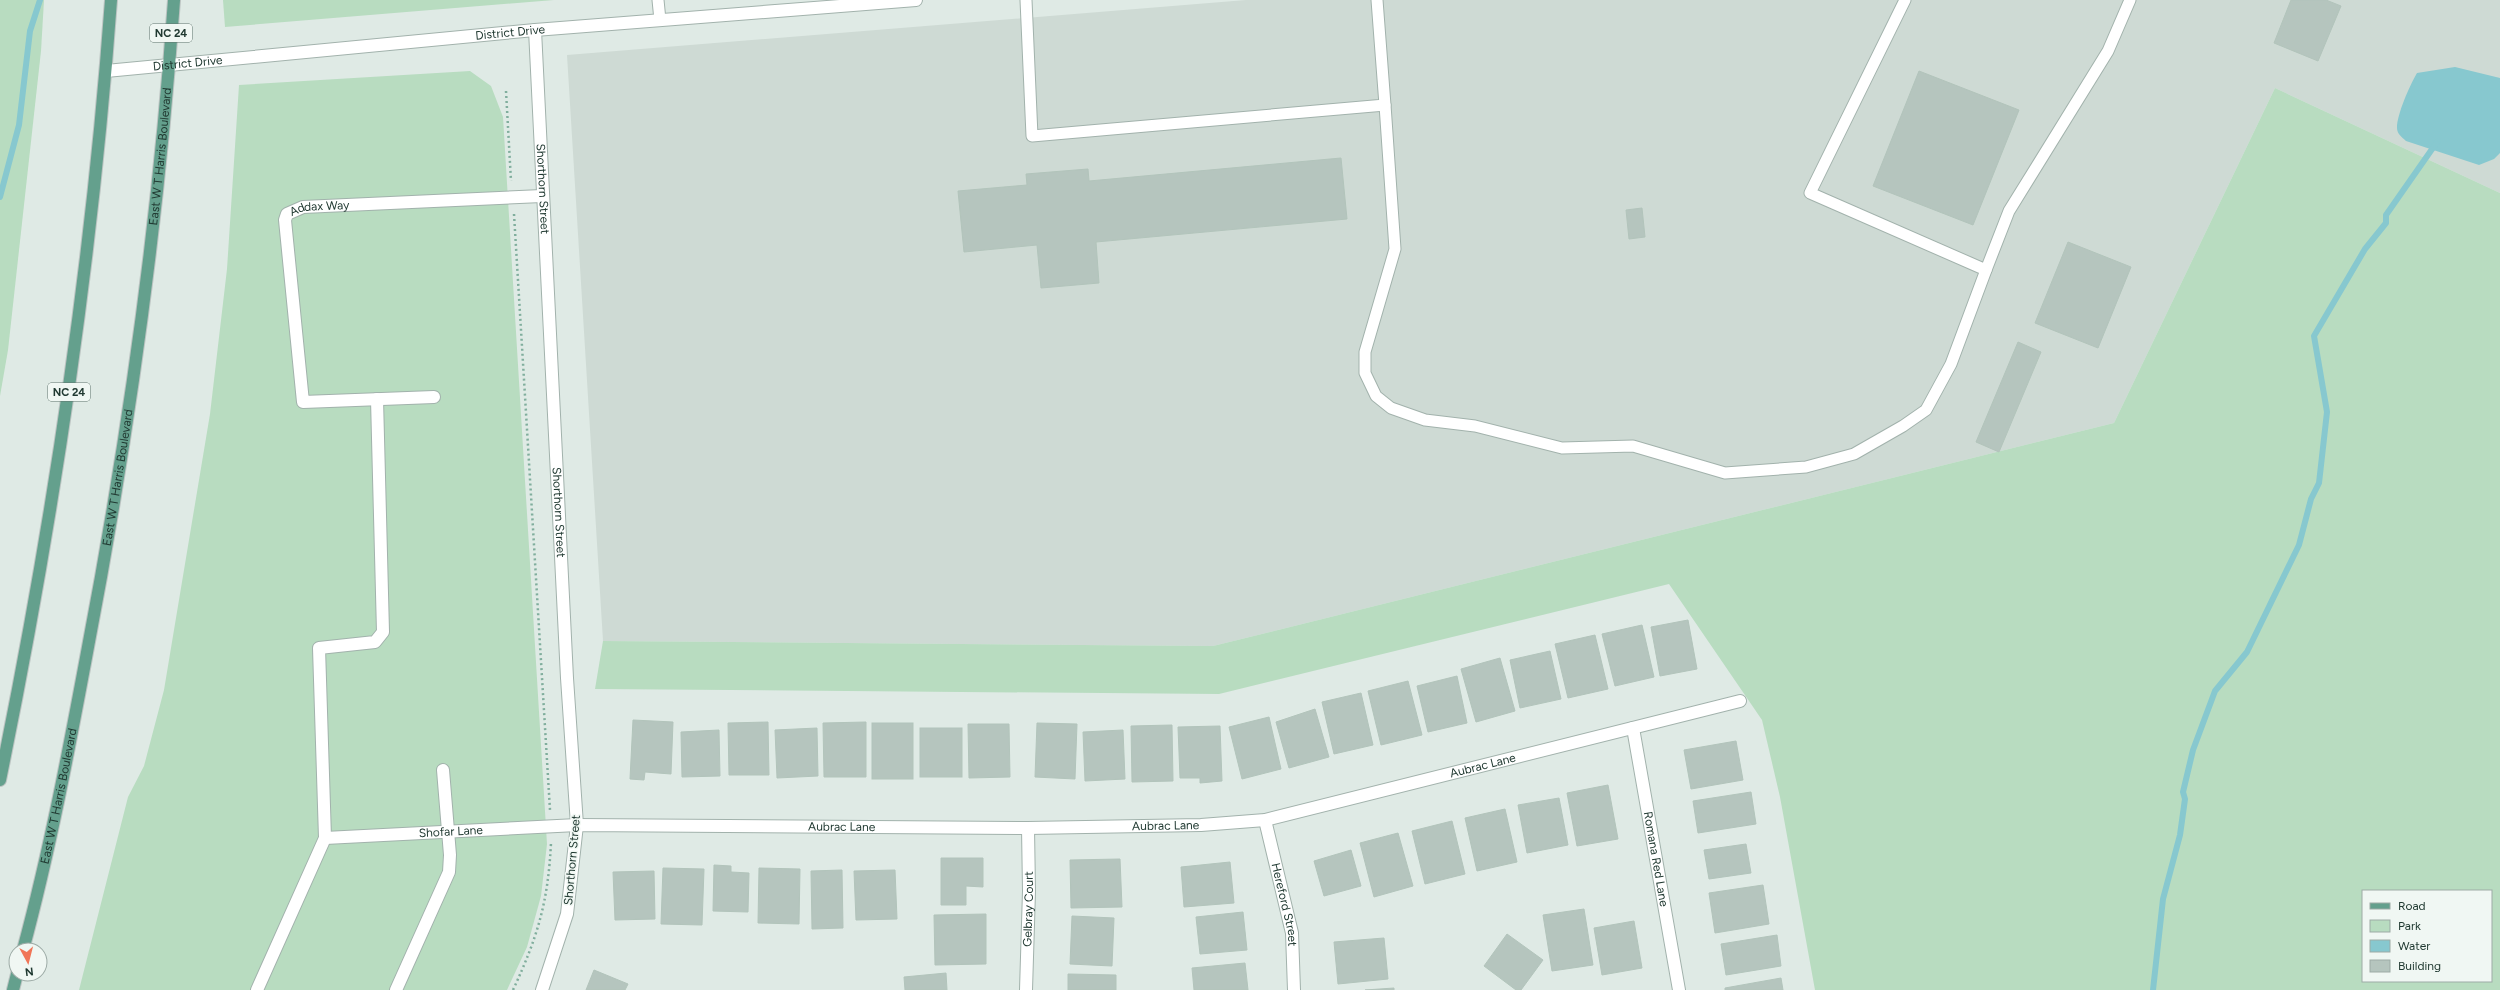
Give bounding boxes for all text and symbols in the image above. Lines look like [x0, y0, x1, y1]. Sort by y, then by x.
street label: District Drive [475, 22, 546, 43]
road number: NC 24 [150, 24, 192, 42]
street label: District Drive [152, 53, 224, 73]
street label: East W T Harris Boulevard [146, 87, 174, 226]
street label: Shorthorn Street [534, 143, 552, 235]
street label: Addax Way [287, 198, 350, 219]
road number: NC 24 [48, 383, 90, 401]
street label: East W T Harris Boulevard [100, 408, 136, 547]
street label: Shorthorn Street [550, 467, 568, 559]
street label: East W T Harris Boulevard [38, 727, 80, 865]
street label: Aubrac Lane [1448, 750, 1517, 780]
street label: Romana Red Lane [1641, 810, 1671, 908]
street label: Shorthorn Street [561, 814, 583, 906]
street label: Aubrac Lane [1132, 818, 1200, 833]
street label: Aubrac Lane [808, 820, 876, 834]
street label: Shofar Lane [418, 823, 484, 840]
street label: Hereford Street [1268, 862, 1299, 947]
street label: Gelbray Court [1020, 871, 1036, 947]
legend [2362, 890, 2492, 982]
text: Road [2398, 899, 2426, 913]
text: Park [2398, 919, 2421, 933]
text: Water [2398, 939, 2430, 953]
north arrow [8, 942, 48, 982]
text: Building [2398, 959, 2441, 973]
text: N [24, 964, 34, 978]

